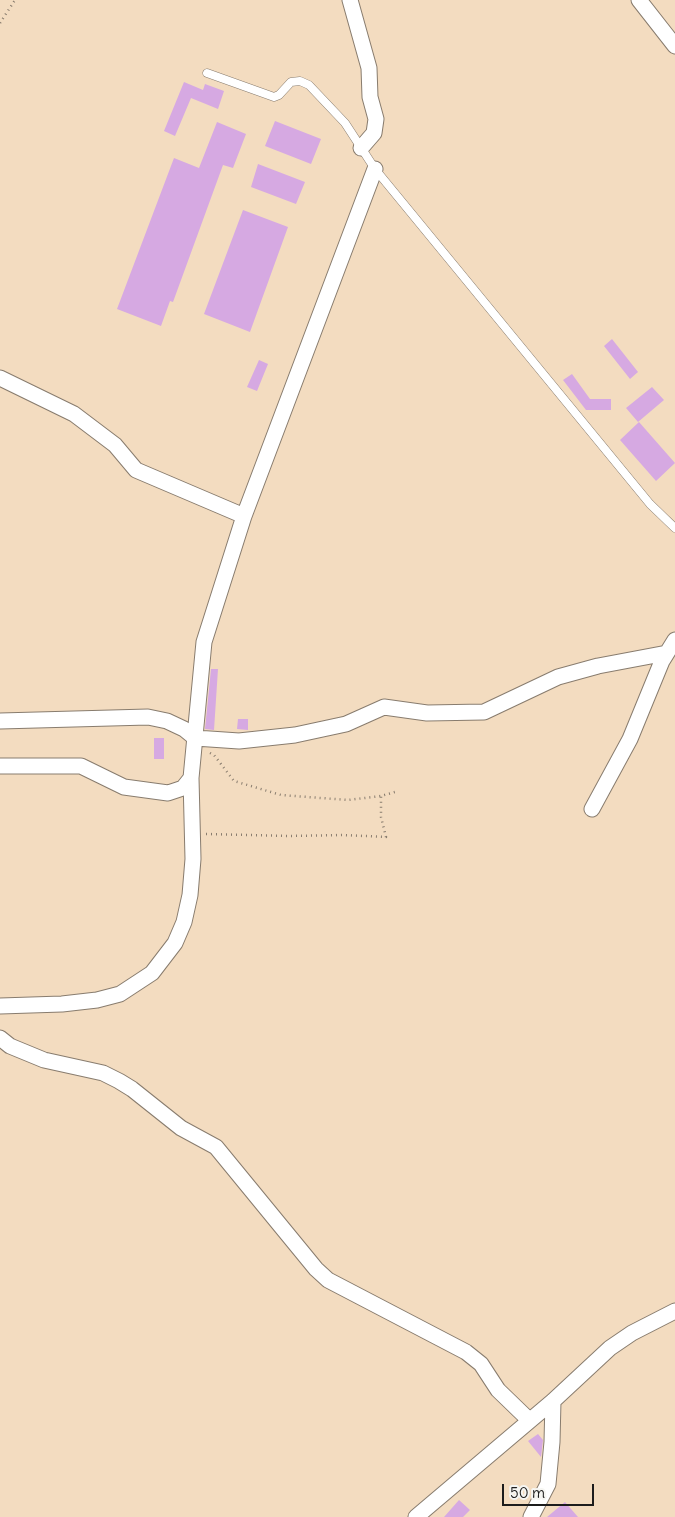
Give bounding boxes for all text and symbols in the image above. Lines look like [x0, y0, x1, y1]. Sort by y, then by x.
scale bar [505, 1474, 598, 1506]
text: 50 m [510, 1483, 545, 1502]

